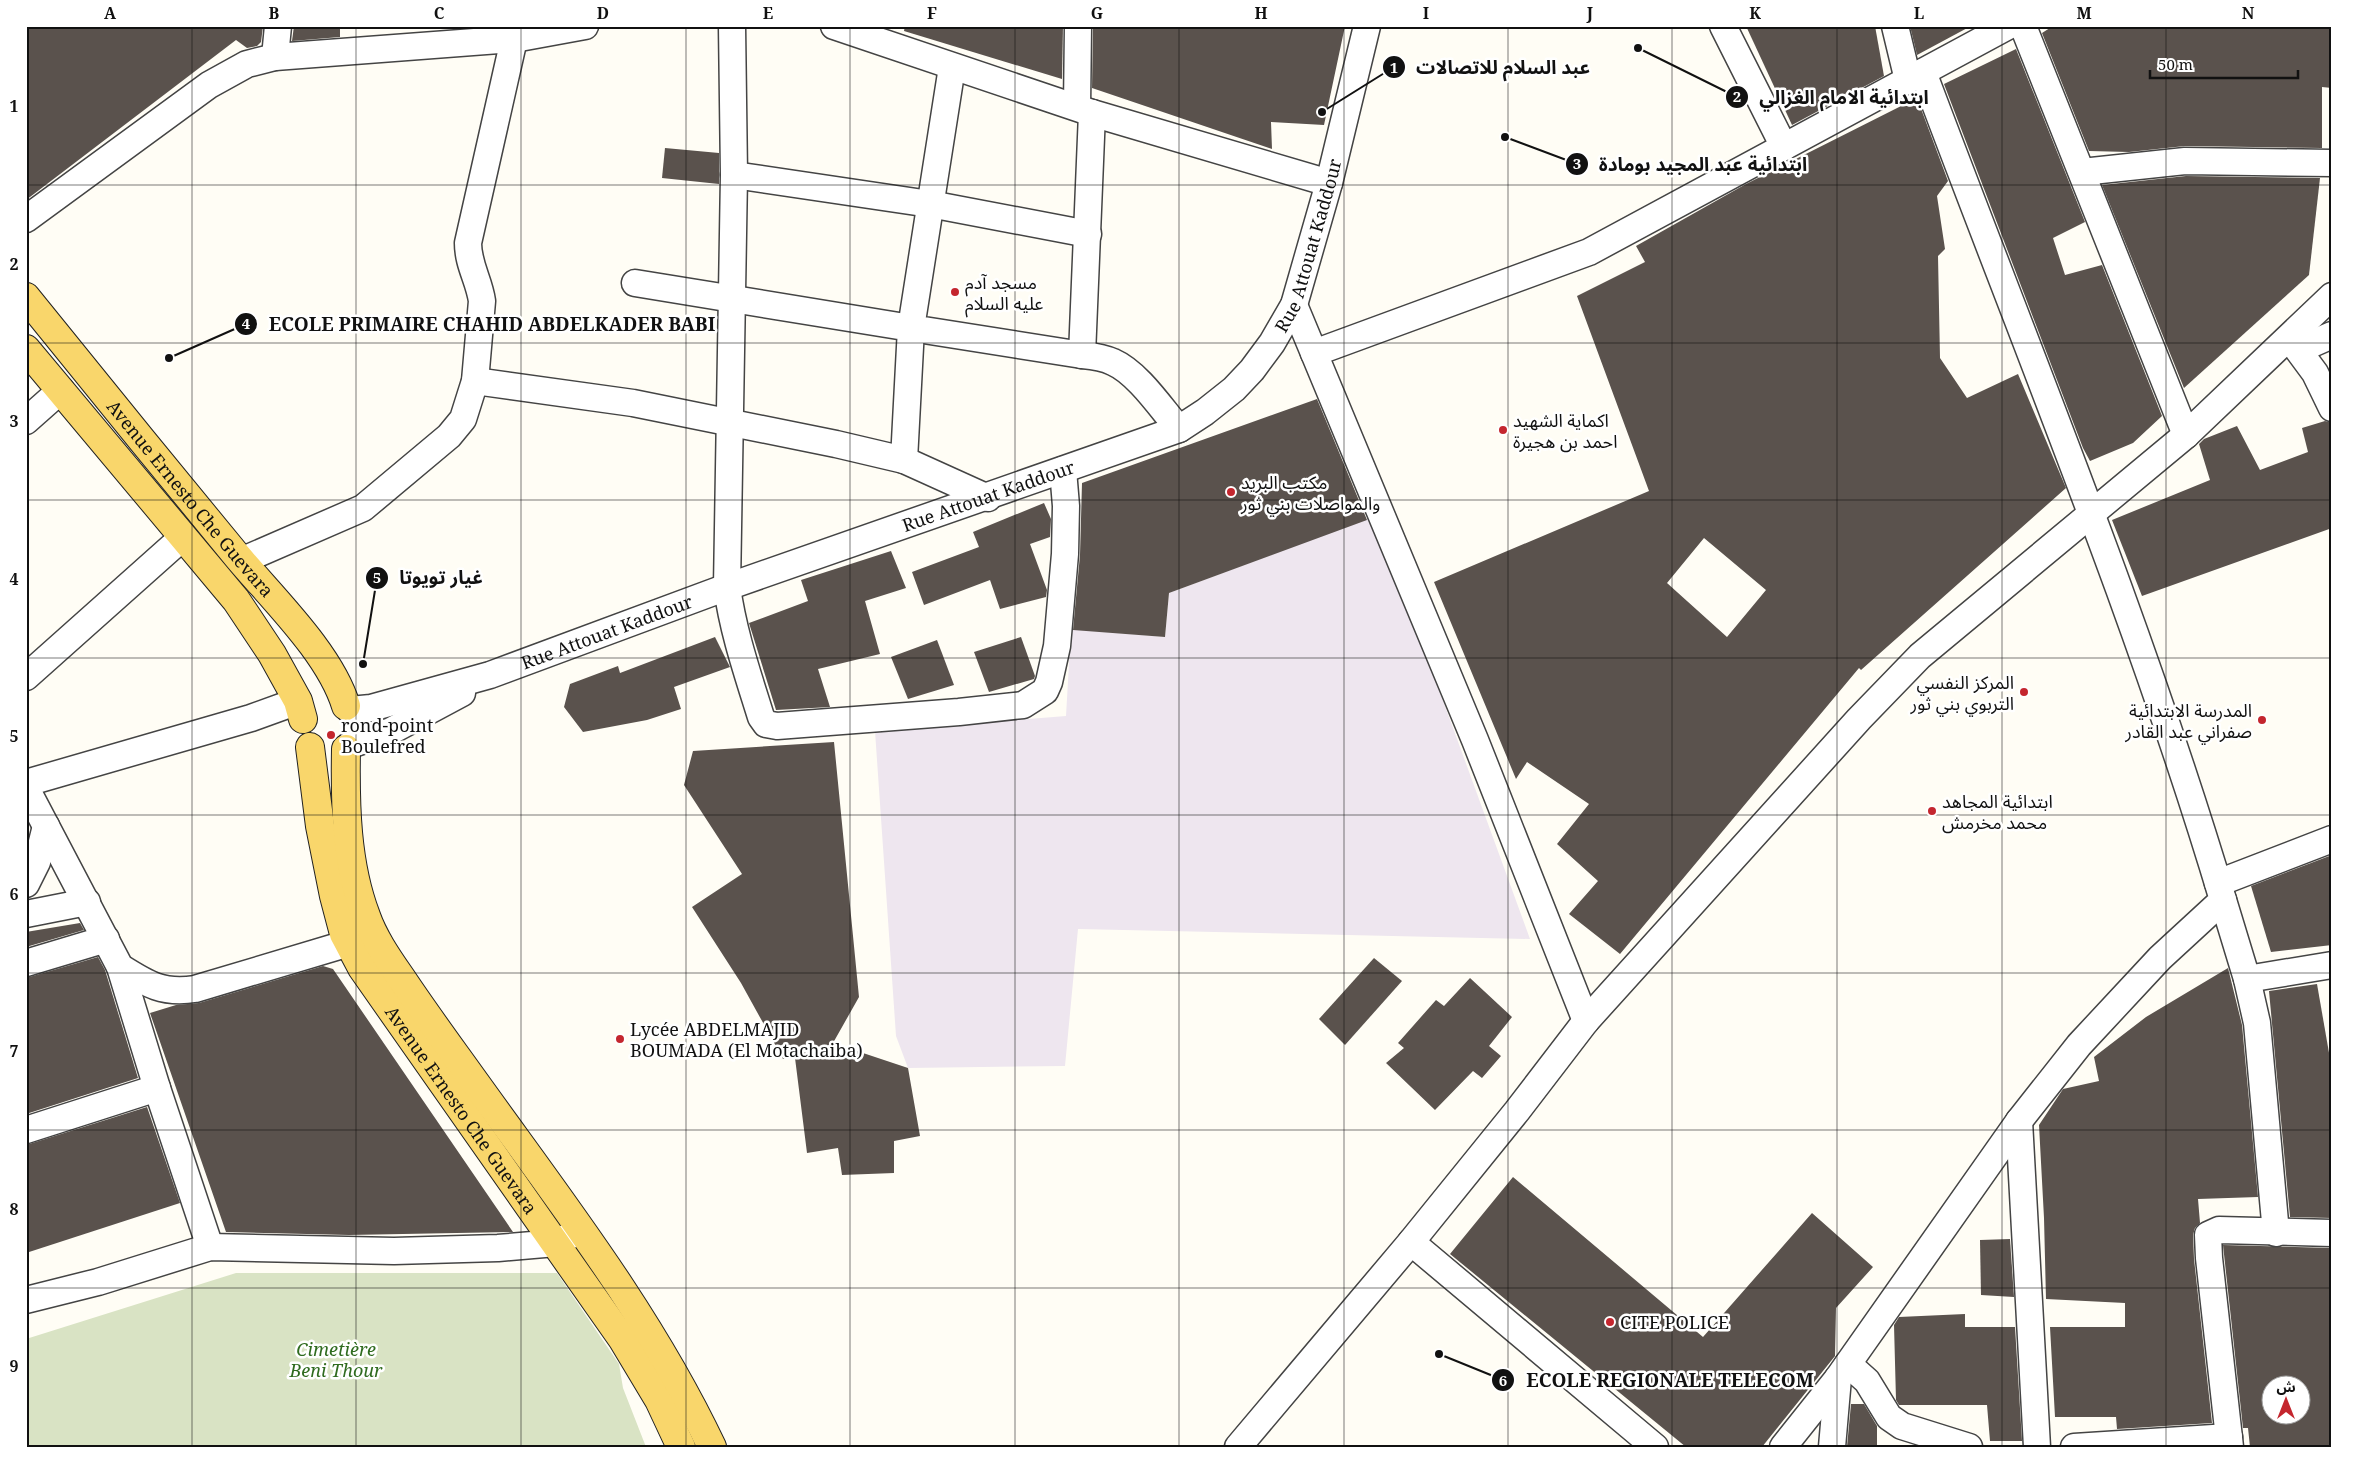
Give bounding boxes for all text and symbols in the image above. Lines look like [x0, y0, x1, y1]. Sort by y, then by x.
text: A [104, 2, 117, 24]
text: B [269, 2, 280, 24]
text: C [434, 2, 445, 24]
text: D [597, 2, 609, 24]
text: E [763, 2, 773, 24]
text: F [927, 2, 937, 24]
text: G [1091, 2, 1103, 24]
text: H [1254, 2, 1268, 24]
text: I [1423, 2, 1429, 24]
text: J [1586, 2, 1594, 24]
text: K [1749, 2, 1761, 24]
text: L [1914, 2, 1924, 24]
text: M [2076, 2, 2092, 24]
text: N [2242, 2, 2255, 24]
scale bar [2150, 48, 2298, 80]
callout: عبد السلام للاتصالات [1381, 50, 1600, 84]
text: عبد السلام للاتصالات [1416, 54, 1590, 82]
text: 50 m [2158, 54, 2193, 74]
text: 1 [1390, 57, 1398, 77]
callout: ابتدائية الامام الغزالي [1724, 80, 1939, 114]
text: ابتدائية الامام الغزالي [1759, 84, 1929, 112]
text: 2 [1733, 86, 1741, 106]
text: 1 [9, 95, 19, 117]
callout: ابتدائية عبد المجيد بومادة [1564, 147, 1818, 181]
text: ابتدائية عبد المجيد بومادة [1599, 151, 1807, 177]
text: 3 [1573, 153, 1581, 173]
street label: Rue Attouat Kaddour [1269, 156, 1347, 337]
text: 2 [9, 253, 19, 275]
place label: مسجد آدم عليه السلام [965, 270, 1043, 318]
marker: مسجد آدم عليه السلام [949, 286, 961, 298]
callout: ECOLE PRIMAIRE CHAHID ABDELKADER BABI [234, 307, 725, 341]
text: ECOLE PRIMAIRE CHAHID ABDELKADER BABI [269, 311, 716, 337]
text: 4 [242, 313, 251, 333]
street label: Avenue Ernesto Che Guevara [102, 395, 279, 602]
place label: اكماية الشهيد احمد بن هجيرة [1513, 408, 1617, 453]
text: 3 [9, 410, 19, 432]
marker: اكماية الشهيد احمد بن هجيرة [1497, 424, 1509, 436]
street label: Rue Attouat Kaddour [899, 454, 1078, 537]
place label: مكتب البريد والمواصلات بني ثور [1240, 470, 1380, 517]
marker: مكتب البريد والمواصلات بني ثور [1225, 486, 1237, 498]
callout: غيار تويوتا [365, 561, 493, 595]
text: غيار تويوتا [399, 564, 483, 590]
text: 5 [373, 567, 381, 587]
text: 4 [9, 568, 19, 590]
street label: Rue Attouat Kaddour [518, 589, 696, 674]
place label: المركز النفسي التربوي بني ثور [1910, 670, 2014, 717]
marker: المركز النفسي التربوي بني ثور [2018, 686, 2030, 698]
place label: المدرسة الابتدائية صفراني عبد القادر [2124, 698, 2252, 745]
place label: rond-point Boulefred [341, 713, 433, 758]
marker: المدرسة الابتدائية صفراني عبد القادر [2256, 714, 2268, 726]
text: 5 [9, 725, 19, 747]
marker: rond-point Boulefred [325, 729, 337, 741]
place label: ابتدائية المجاهد محمد مخرمش [1942, 789, 2053, 834]
marker: ابتدائية المجاهد محمد مخرمش [1926, 805, 1938, 817]
text: 6 [9, 883, 19, 905]
street label: Avenue Ernesto Che Guevara [380, 1001, 543, 1219]
place label: Lycée ABDELMAJID BOUMADA (El Motachaiba) [630, 1017, 863, 1062]
marker: Lycée ABDELMAJID BOUMADA (El Motachaiba) [614, 1033, 626, 1045]
text: 7 [9, 1040, 19, 1062]
text: 8 [9, 1198, 19, 1220]
place label: CITE POLICE [1620, 1310, 1729, 1334]
marker: CITE POLICE [1604, 1316, 1616, 1328]
park label: Cimetière Beni Thour [289, 1337, 383, 1382]
text: 9 [9, 1355, 19, 1377]
callout: ECOLE REGIONALE TELECOM [1491, 1363, 1823, 1397]
text: ECOLE REGIONALE TELECOM [1526, 1367, 1814, 1393]
text: 6 [1499, 1370, 1507, 1390]
north arrow [2260, 1376, 2310, 1426]
text: ش [2276, 1377, 2296, 1396]

